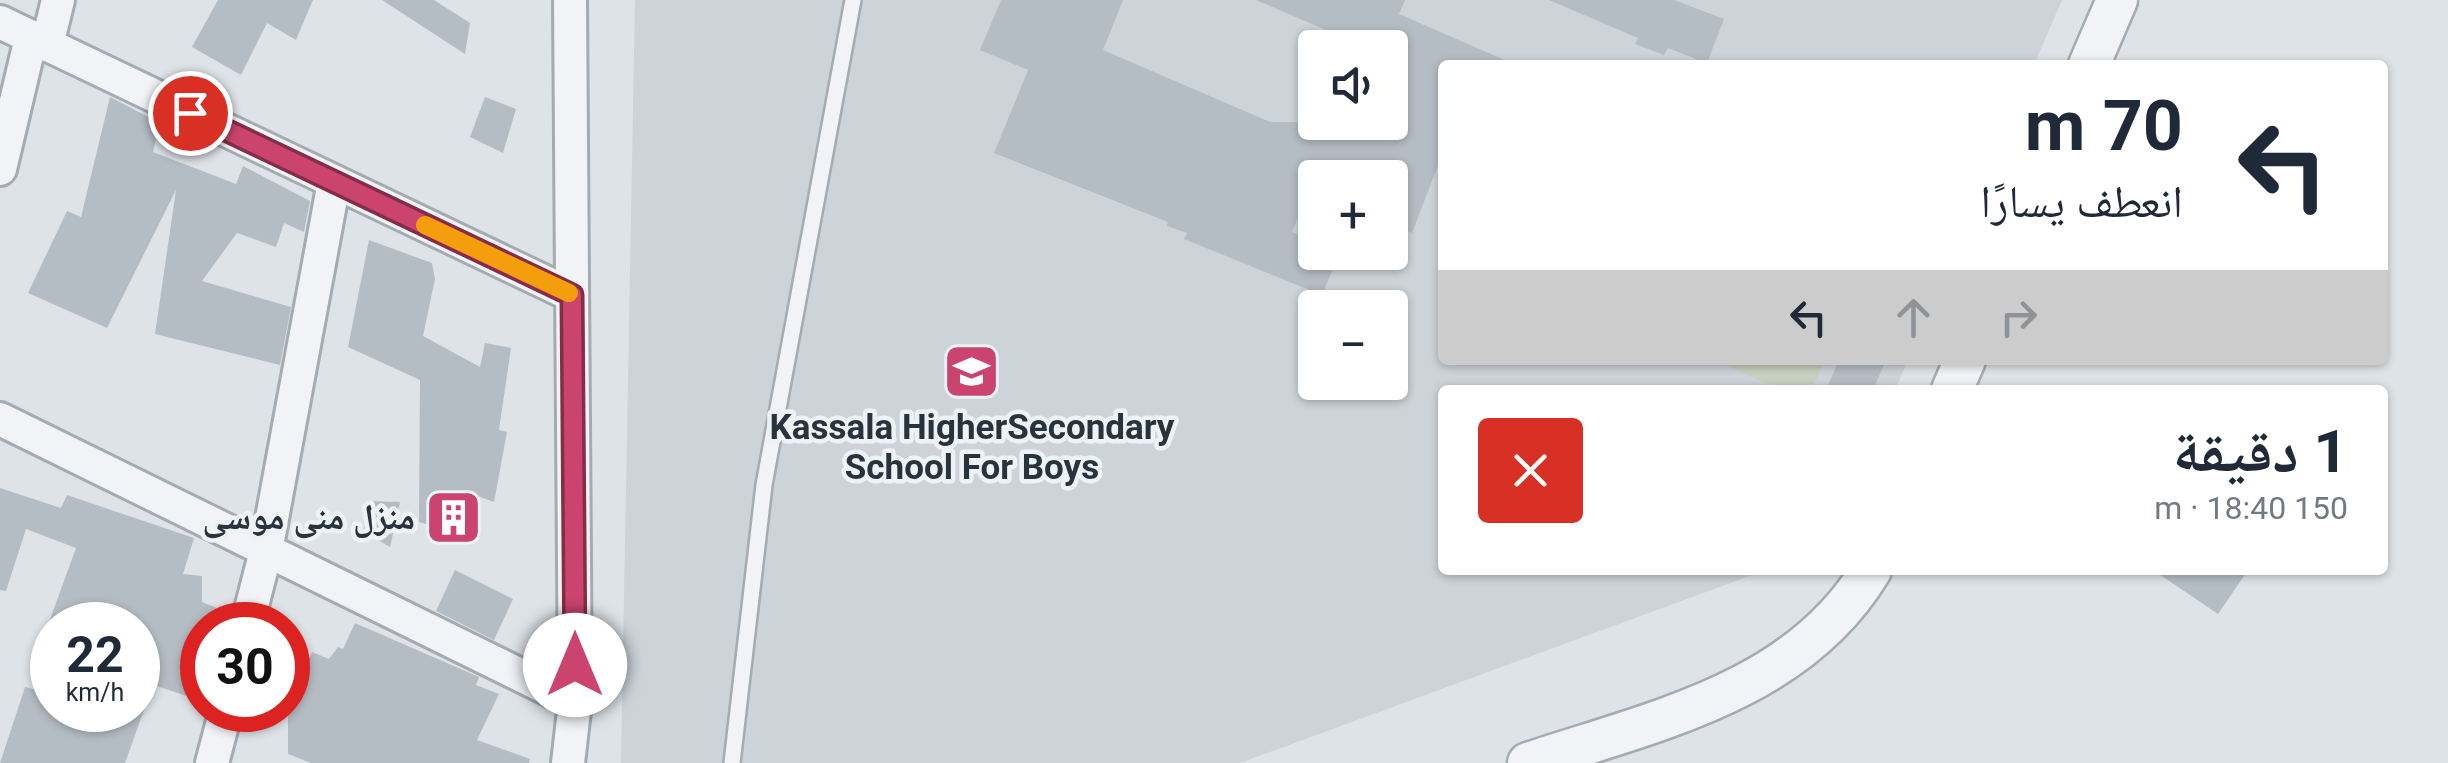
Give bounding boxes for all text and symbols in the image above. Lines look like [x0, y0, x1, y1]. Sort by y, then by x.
map controls [1298, 30, 1408, 400]
button: sound [1298, 30, 1408, 140]
pin [148, 71, 233, 156]
text: 70 m [2025, 85, 2183, 167]
icon: arrive [163, 86, 218, 141]
icon: left [2218, 100, 2348, 230]
button: + [1298, 160, 1408, 270]
text: انعطف يسارًا [1980, 175, 2183, 228]
button: − [1298, 290, 1408, 400]
icon: left [1781, 290, 1836, 345]
icon: ahead [1886, 290, 1941, 345]
icon: right [1991, 290, 2046, 345]
school or university icon: Kassala HigherSecondary School For Boys [942, 341, 1002, 401]
place label: Kassala HigherSecondary School For Boys [770, 407, 1175, 488]
text: 1 دقيقة [2173, 416, 2348, 487]
button: close [1478, 418, 1583, 523]
building icon: منزل منى موسى [424, 487, 484, 547]
text: 150 m · 18:40 [2154, 489, 2348, 527]
place label: منزل منى موسى [202, 497, 415, 539]
speed limit sign: 30 [180, 602, 310, 732]
position arrow [523, 613, 627, 717]
text: 22 [66, 626, 124, 684]
text: km/h [66, 678, 124, 707]

